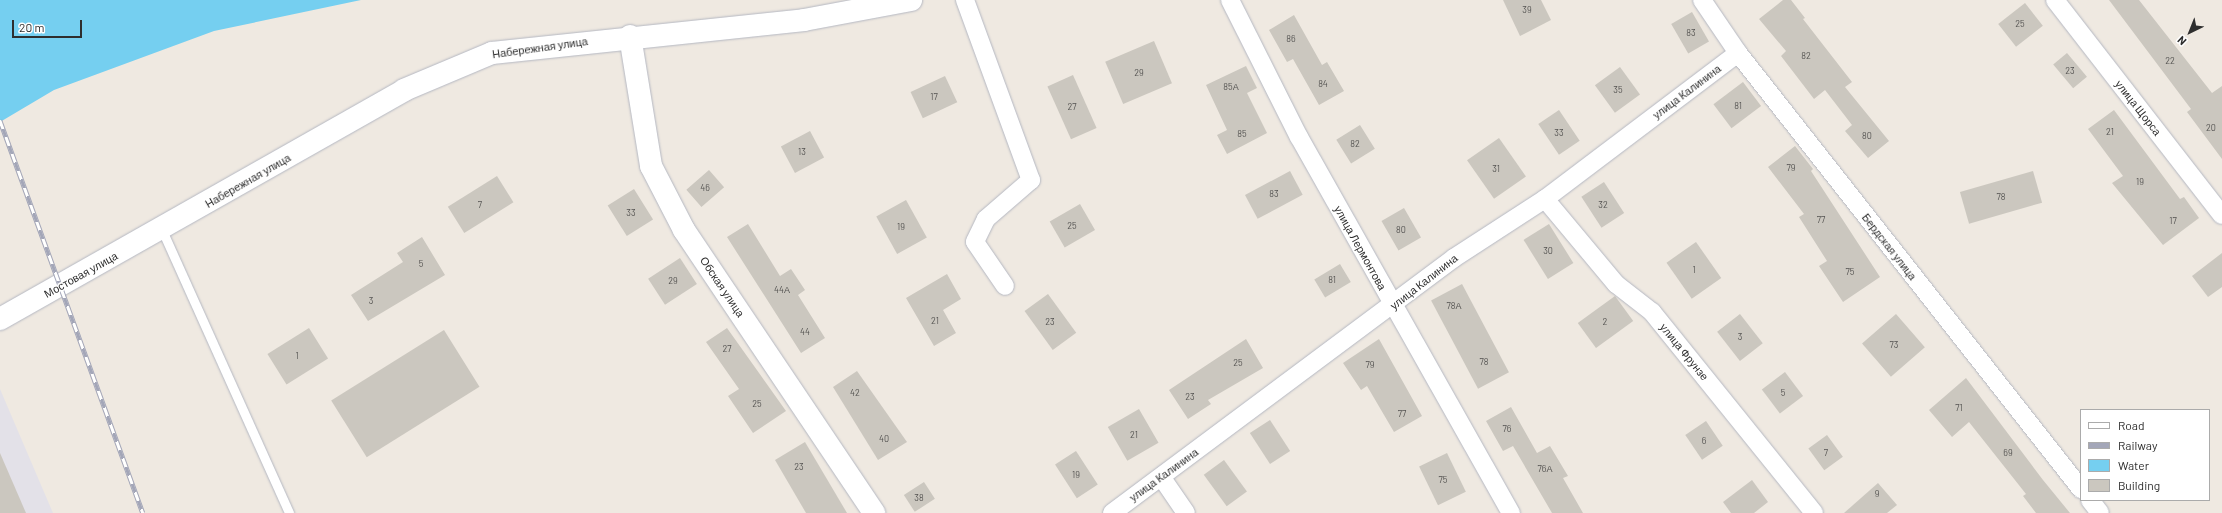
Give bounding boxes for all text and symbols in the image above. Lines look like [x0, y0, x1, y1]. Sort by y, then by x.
house number: 39 [1522, 5, 1532, 15]
scale bar [14, 12, 84, 38]
north arrow [2170, 12, 2210, 52]
house number: 25 [2015, 19, 2025, 29]
text: 20 m [19, 20, 45, 34]
house number: 83 [1686, 28, 1696, 38]
house number: 86 [1286, 34, 1296, 44]
text: N [2174, 34, 2189, 48]
street label: Набережная улица [491, 35, 589, 61]
house number: 82 [1801, 51, 1811, 61]
house number: 22 [2165, 56, 2175, 66]
street label: улица Калинина [1650, 62, 1724, 122]
house number: 23 [2065, 66, 2075, 76]
house number: 29 [1134, 68, 1144, 78]
street label: улица Щорса [2112, 78, 2164, 138]
house number: 84 [1318, 79, 1328, 89]
house number: 85А [1223, 82, 1239, 92]
house number: 35 [1613, 85, 1623, 95]
house number: 17 [930, 92, 938, 102]
house number: 81 [1734, 101, 1742, 111]
house number: 27 [1067, 102, 1077, 112]
house number: 20 [2206, 123, 2216, 133]
house number: 21 [2106, 127, 2114, 137]
house number: 33 [1554, 128, 1564, 138]
house number: 85 [1237, 129, 1247, 139]
house number: 80 [1862, 131, 1872, 141]
house number: 82 [1350, 139, 1360, 149]
house number: 13 [798, 147, 806, 157]
street label: Набережная улица [203, 151, 293, 211]
house number: 79 [1787, 163, 1795, 173]
house number: 31 [1492, 164, 1500, 174]
house number: 19 [2136, 177, 2144, 187]
house number: 46 [700, 183, 710, 193]
house number: 83 [1269, 189, 1279, 199]
house number: 78 [1997, 192, 2005, 202]
house number: 7 [478, 200, 482, 210]
house number: 32 [1598, 200, 1608, 210]
street label: улица Лермонтова [1331, 203, 1389, 293]
house number: 33 [626, 208, 636, 218]
street label: Бердская улица [1859, 211, 1919, 283]
house number: 77 [1817, 215, 1825, 225]
house number: 17 [2169, 216, 2177, 226]
house number: 25 [1067, 221, 1077, 231]
house number: 19 [897, 222, 905, 232]
house number: 80 [1396, 225, 1406, 235]
house number: 30 [1543, 246, 1553, 256]
street label: Мостовая улица [42, 249, 120, 301]
street label: улица Калинина [1388, 252, 1460, 312]
street label: Обская улица [697, 254, 747, 320]
house number: 5 [419, 259, 423, 269]
house number: 1 [1692, 265, 1696, 275]
house number: 75 [1846, 267, 1854, 277]
house number: 81 [1328, 275, 1336, 285]
house number: 29 [668, 276, 678, 286]
house number: 44А [774, 285, 790, 295]
house number: 3 [369, 296, 373, 306]
house number: 78А [1447, 301, 1461, 311]
house number: 21 [931, 316, 939, 326]
house number: 23 [1045, 317, 1055, 327]
house number: 2 [1603, 317, 1607, 327]
street label: улица Фрунзе [1657, 321, 1711, 383]
house number: 44 [800, 327, 810, 337]
house number: 3 [1738, 332, 1742, 342]
house number: 73 [1890, 340, 1898, 350]
house number: 27 [722, 344, 732, 354]
house number: 1 [295, 351, 299, 361]
house number: 78 [1480, 357, 1488, 367]
house number: 25 [1233, 358, 1243, 368]
house number: 79 [1366, 360, 1374, 370]
house number: 42 [850, 388, 860, 398]
house number: 5 [1781, 388, 1785, 398]
house number: 23 [1185, 392, 1195, 402]
house number: 25 [752, 399, 762, 409]
house number: 71 [1955, 403, 1963, 413]
house number: 77 [1398, 409, 1406, 419]
legend [2080, 409, 2210, 501]
text: Road [2118, 418, 2145, 432]
house number: 76 [1503, 424, 1511, 434]
house number: 21 [1130, 430, 1138, 440]
house number: 40 [879, 434, 889, 444]
house number: 6 [1702, 436, 1706, 446]
text: Railway [2118, 438, 2157, 452]
street label: улица Калинина [1127, 446, 1201, 504]
house number: 7 [1824, 448, 1828, 458]
house number: 69 [2003, 448, 2013, 458]
text: Water [2118, 458, 2149, 472]
house number: 23 [794, 462, 804, 472]
house number: 76А [1538, 464, 1552, 474]
house number: 19 [1072, 470, 1080, 480]
house number: 75 [1439, 475, 1447, 485]
text: Building [2118, 478, 2160, 492]
house number: 9 [1875, 489, 1879, 499]
house number: 38 [914, 493, 924, 503]

